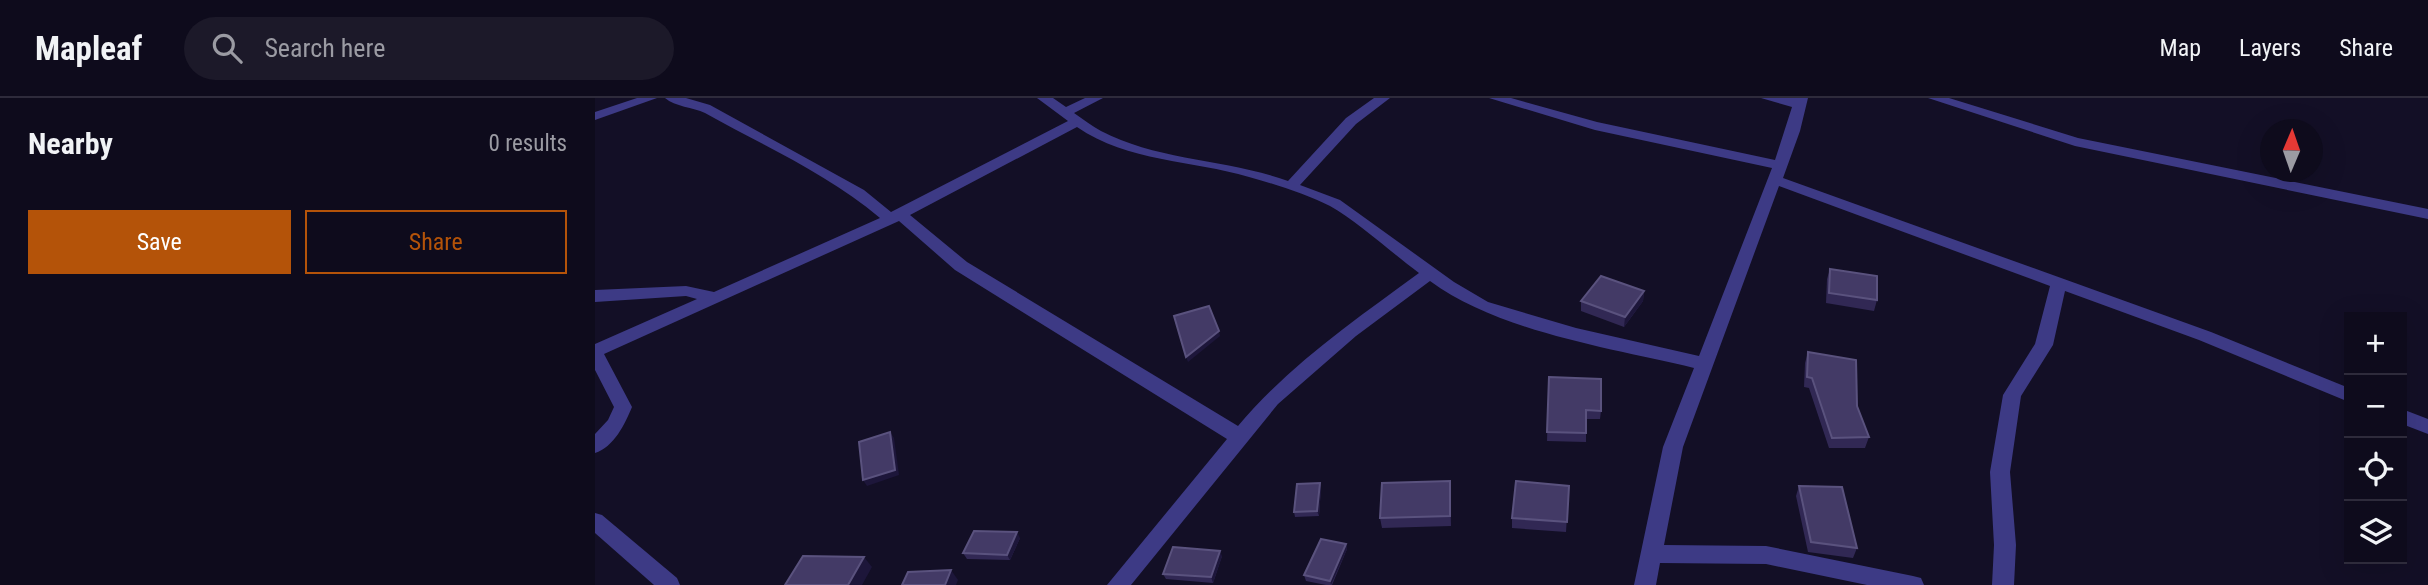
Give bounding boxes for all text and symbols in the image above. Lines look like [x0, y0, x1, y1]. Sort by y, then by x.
search box [184, 17, 674, 80]
text: Mapleaf [35, 29, 142, 68]
icon: search [208, 29, 246, 67]
text: Search here [264, 33, 385, 63]
text: Map [2160, 34, 2201, 62]
text: Layers [2239, 34, 2301, 62]
text: Share [2339, 34, 2393, 62]
north arrow [2260, 119, 2323, 182]
text: Nearby [28, 126, 113, 161]
text: 0 results [489, 130, 567, 157]
button: Save [28, 210, 291, 274]
button: Share [305, 210, 567, 274]
map controls [2344, 312, 2407, 564]
button: + [2344, 312, 2407, 375]
button: − [2344, 375, 2407, 438]
button: locate [2344, 438, 2407, 501]
button: layers [2344, 501, 2407, 564]

